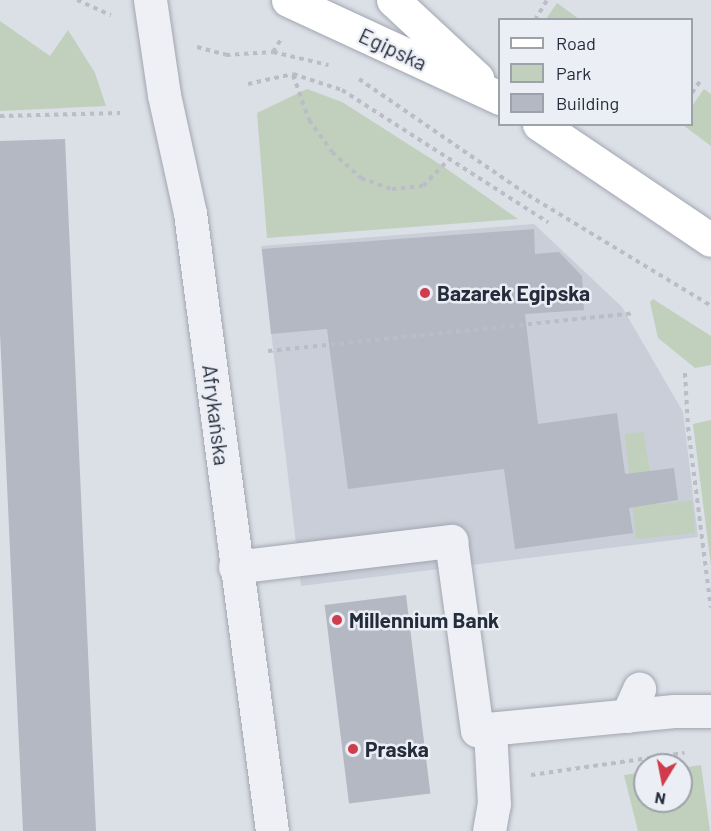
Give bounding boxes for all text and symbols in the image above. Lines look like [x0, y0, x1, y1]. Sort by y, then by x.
legend [498, 18, 693, 126]
street label: Egipska [355, 22, 431, 76]
text: Road [556, 32, 596, 54]
text: Park [556, 62, 591, 84]
text: Building [556, 92, 619, 114]
place label: Bazarek Egipska [437, 280, 590, 306]
marker: Bazarek Egipska [418, 286, 432, 300]
street label: Afrykańska [197, 363, 235, 467]
place label: Millennium Bank [349, 607, 499, 633]
marker: Millennium Bank [330, 613, 344, 627]
place label: Praska [365, 736, 429, 762]
marker: Praska [346, 742, 360, 756]
north arrow [633, 753, 693, 813]
text: N [653, 789, 667, 810]

